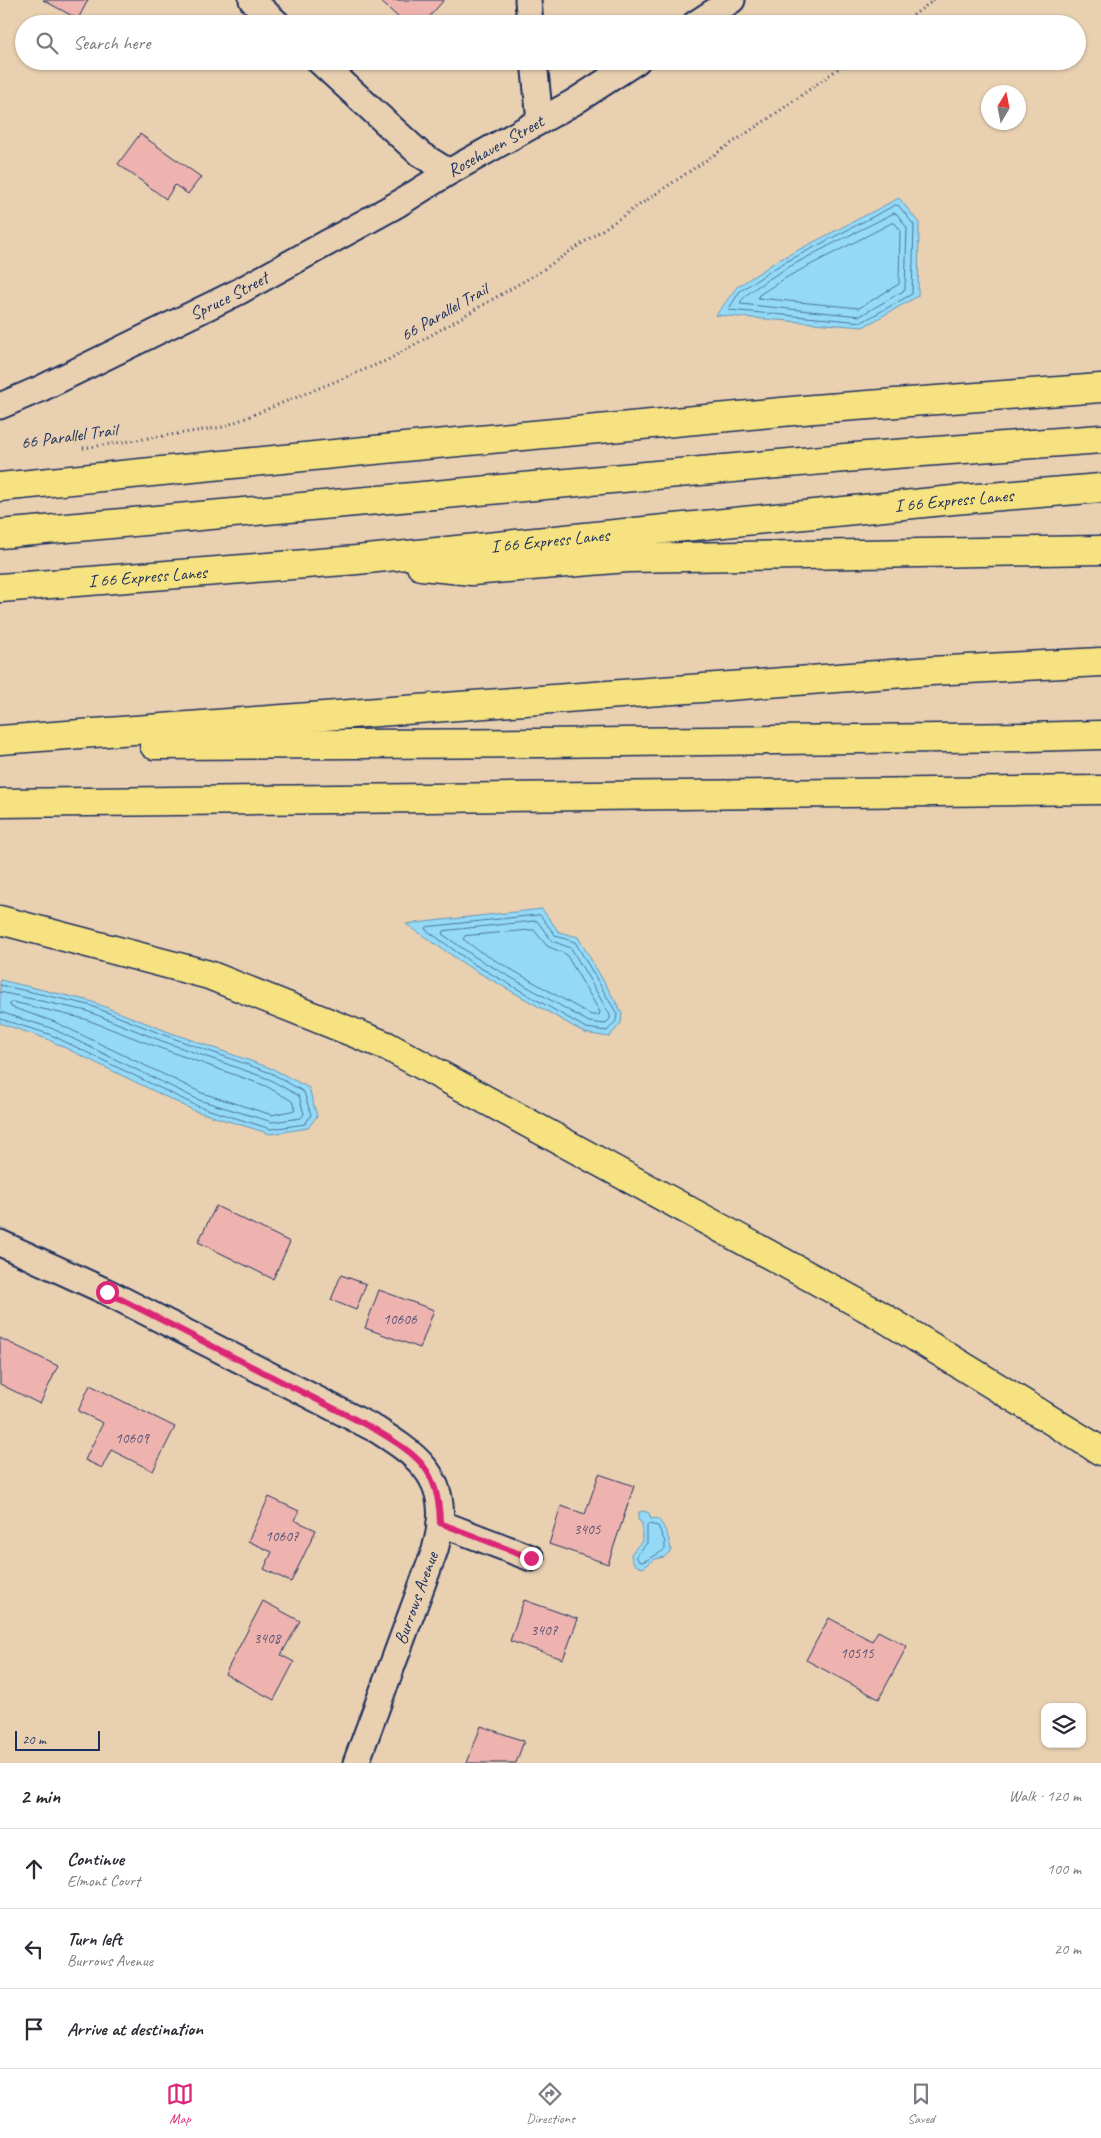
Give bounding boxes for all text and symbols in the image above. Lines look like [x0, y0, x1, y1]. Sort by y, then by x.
search box [15, 15, 1086, 70]
icon: search [33, 29, 61, 57]
text: Search here [73, 31, 150, 55]
north arrow [981, 85, 1026, 130]
street label: Rosehaven Street [444, 109, 549, 182]
street label: Spruce Street [186, 265, 274, 325]
street label: 66 Parallel Trail [396, 277, 494, 346]
street label: 66 Parallel Trail [19, 418, 122, 454]
street label: I 66 Express Lanes [894, 484, 1016, 517]
street label: I 66 Express Lanes [490, 523, 612, 557]
street label: I 66 Express Lanes [87, 561, 209, 592]
route start [96, 1281, 119, 1304]
house number: 10606 [383, 1310, 418, 1329]
house number: 10609 [115, 1429, 150, 1448]
house number: 3405 [573, 1520, 602, 1539]
house number: 10607 [265, 1527, 300, 1546]
route end [520, 1547, 543, 1570]
street label: Burrows Avenue [389, 1548, 443, 1647]
house number: 3407 [530, 1621, 559, 1640]
house number: 3408 [253, 1629, 282, 1648]
house number: 10515 [840, 1644, 875, 1663]
map controls [1041, 1703, 1086, 1748]
button: layers [1041, 1703, 1086, 1748]
scale bar [15, 1728, 100, 1751]
text: 20 m [22, 1731, 46, 1748]
text: 2 min [20, 1783, 60, 1809]
text: Walk · 120 m [1009, 1786, 1081, 1806]
text: Continue [67, 1847, 124, 1871]
icon: ahead [20, 1855, 48, 1883]
text: 100 m [1047, 1859, 1081, 1879]
text: Elmont Court [67, 1871, 140, 1891]
text: Turn left [67, 1927, 122, 1951]
icon: left [20, 1935, 48, 1963]
text: 20 m [1054, 1939, 1081, 1959]
text: Burrows Avenue [67, 1951, 153, 1971]
icon: arrive [20, 2015, 48, 2043]
text: Arrive at destination [67, 2017, 203, 2041]
tab: Map [166, 2080, 194, 2127]
tab: Directions [526, 2080, 575, 2127]
tab: Saved [907, 2080, 935, 2127]

